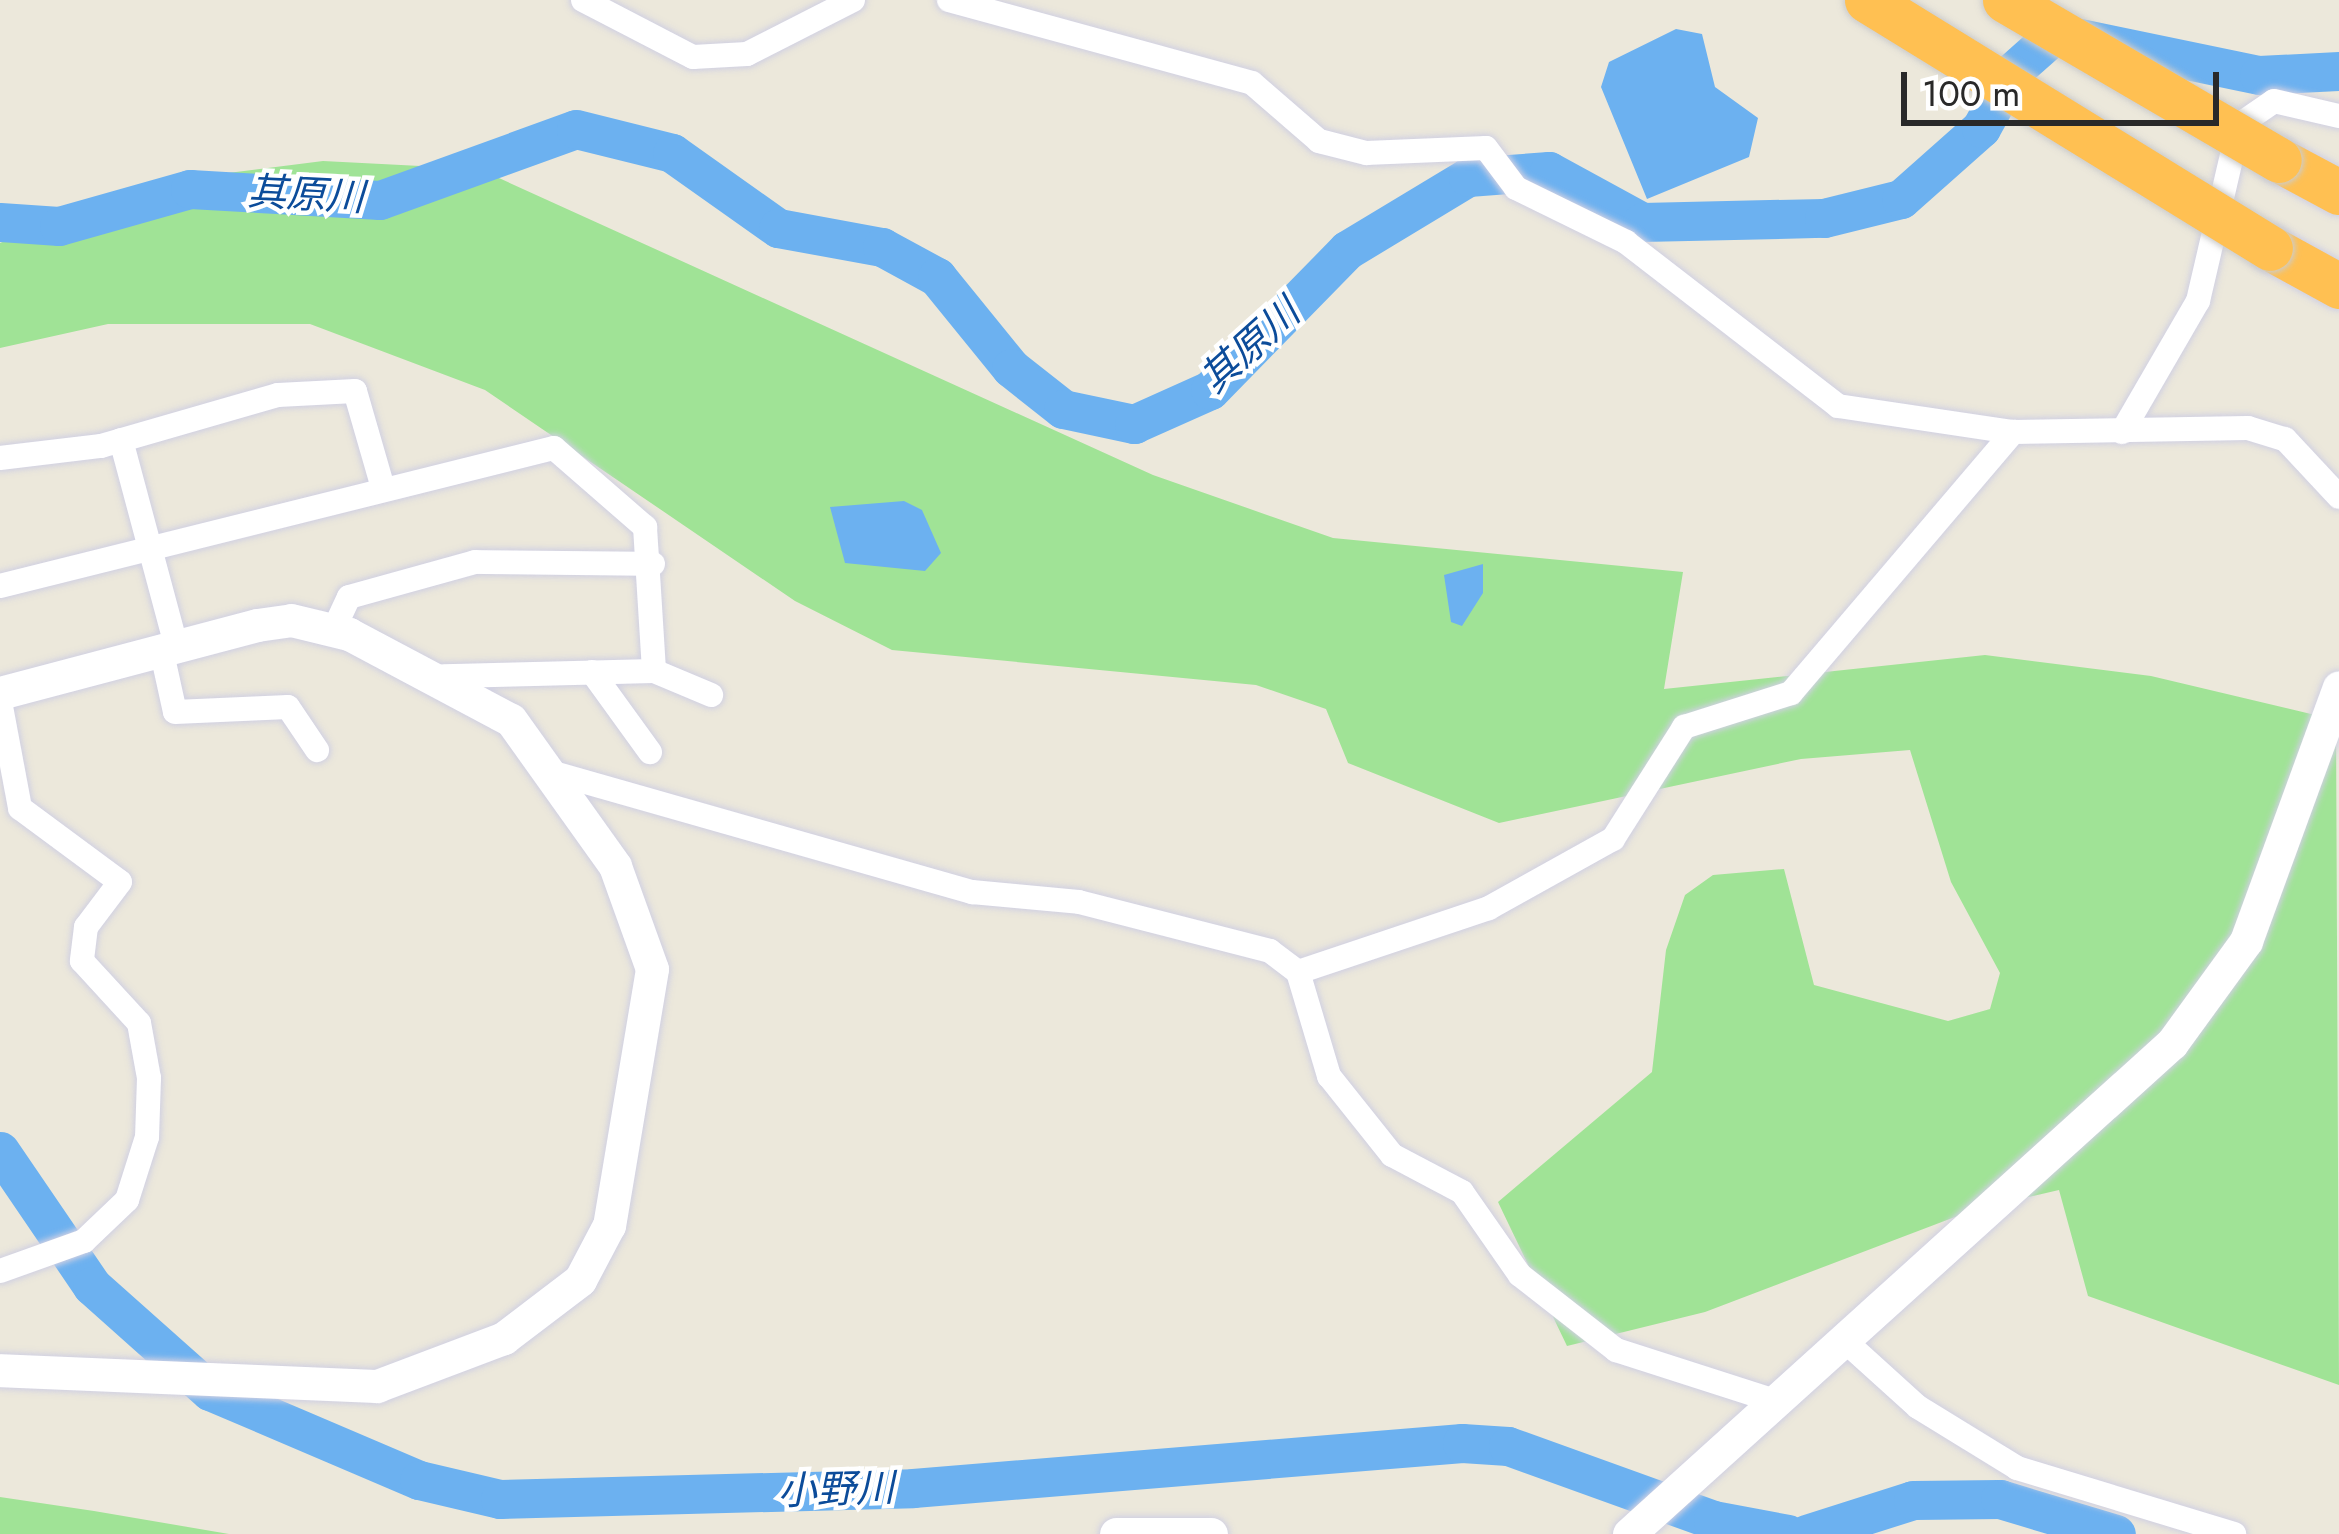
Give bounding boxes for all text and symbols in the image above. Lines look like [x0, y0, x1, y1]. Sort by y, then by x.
scale bar [1907, 48, 2225, 122]
text: 100 m [1922, 67, 2020, 119]
water label: 其原川 [246, 169, 366, 221]
water label: 其原川 [1191, 289, 1309, 403]
water label: 小野川 [777, 1465, 895, 1515]

